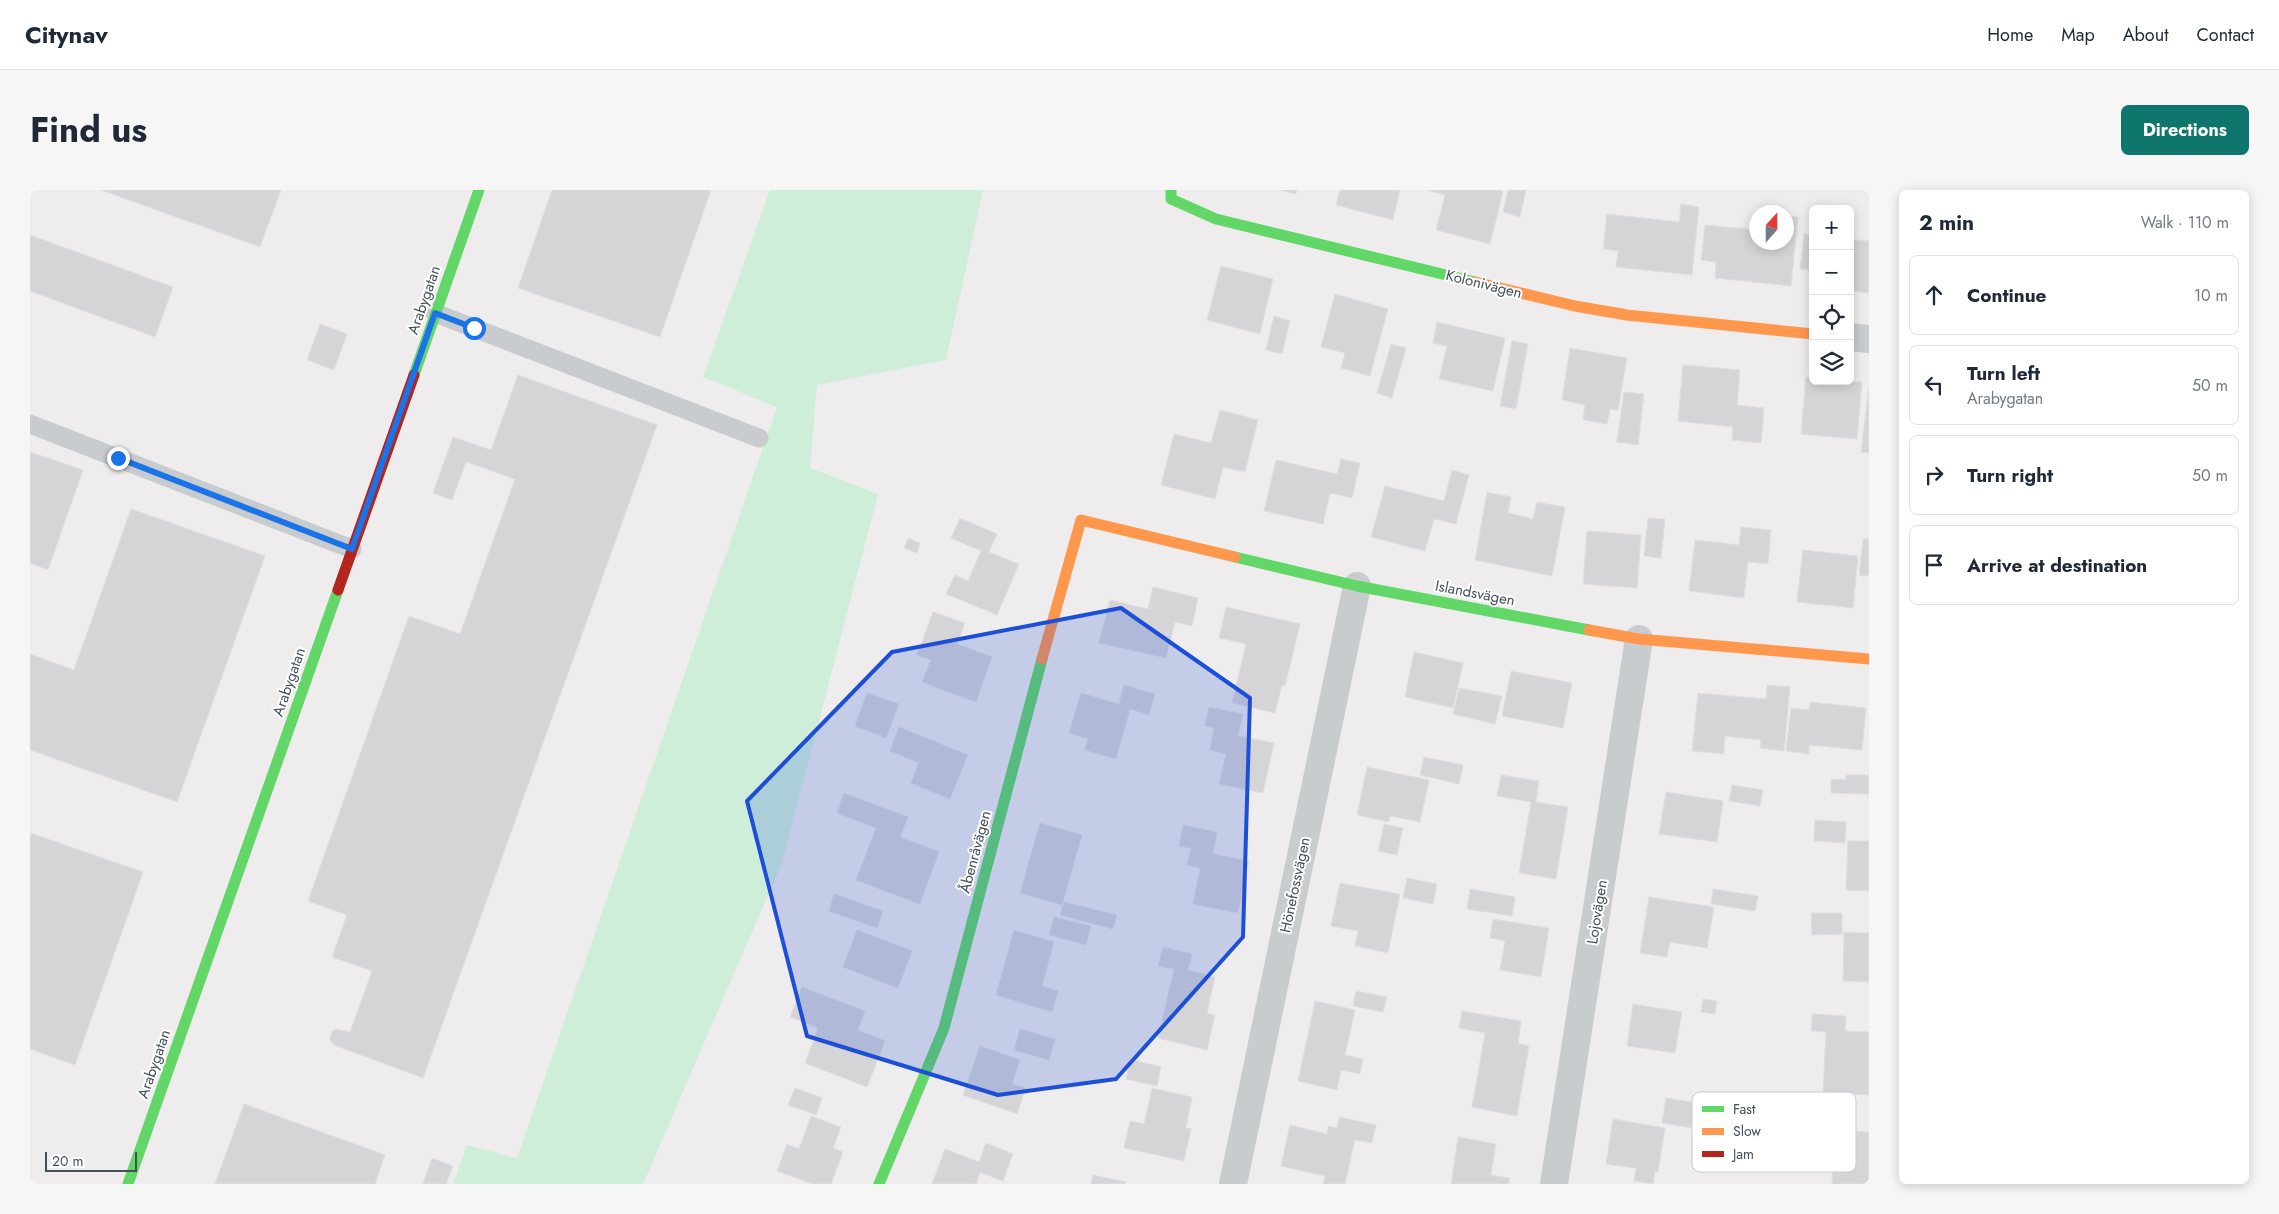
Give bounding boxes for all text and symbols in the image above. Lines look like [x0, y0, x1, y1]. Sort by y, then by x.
text: Citynav [25, 17, 108, 52]
text: Home [1987, 22, 2033, 48]
text: Map [2061, 22, 2095, 48]
text: About [2123, 22, 2168, 48]
text: Contact [2196, 22, 2254, 48]
text: Find us [30, 105, 147, 155]
button: Directions [2121, 105, 2249, 155]
north arrow [1749, 205, 1794, 250]
map controls [1809, 205, 1854, 385]
button: + [1809, 205, 1854, 250]
text: 2 min [1919, 208, 1974, 238]
text: Walk · 110 m [2141, 211, 2229, 234]
button: − [1809, 250, 1854, 295]
street label: Arabygatan [402, 263, 446, 337]
street label: Kolonivägen [1444, 264, 1524, 304]
icon: ahead [1920, 281, 1948, 309]
text: Continue [1967, 282, 2046, 309]
text: 10 m [2194, 284, 2228, 307]
button: locate [1809, 295, 1854, 340]
route start [463, 317, 486, 340]
button: layers [1809, 340, 1854, 385]
text: Turn left [1967, 360, 2040, 387]
icon: left [1920, 371, 1948, 399]
text: 50 m [2192, 374, 2228, 397]
text: Arabygatan [1967, 387, 2043, 410]
route end [107, 447, 130, 470]
icon: right [1920, 461, 1948, 489]
text: Turn right [1967, 462, 2053, 489]
text: 50 m [2192, 464, 2228, 487]
icon: arrive [1920, 551, 1948, 579]
text: Arrive at destination [1967, 552, 2147, 579]
street label: Islandsvägen [1433, 574, 1517, 612]
street label: Arabygatan [267, 645, 311, 719]
street label: Åbenråvägen [953, 808, 997, 896]
street label: Hönefossvägen [1274, 835, 1316, 935]
street label: Lojovägen [1581, 878, 1613, 946]
street label: Arabygatan [132, 1027, 176, 1101]
legend [1692, 1092, 1856, 1172]
text: Fast [1733, 1099, 1756, 1119]
text: Slow [1733, 1121, 1761, 1141]
text: Jam [1731, 1144, 1754, 1164]
scale bar [45, 1149, 138, 1172]
text: 20 m [52, 1151, 84, 1171]

